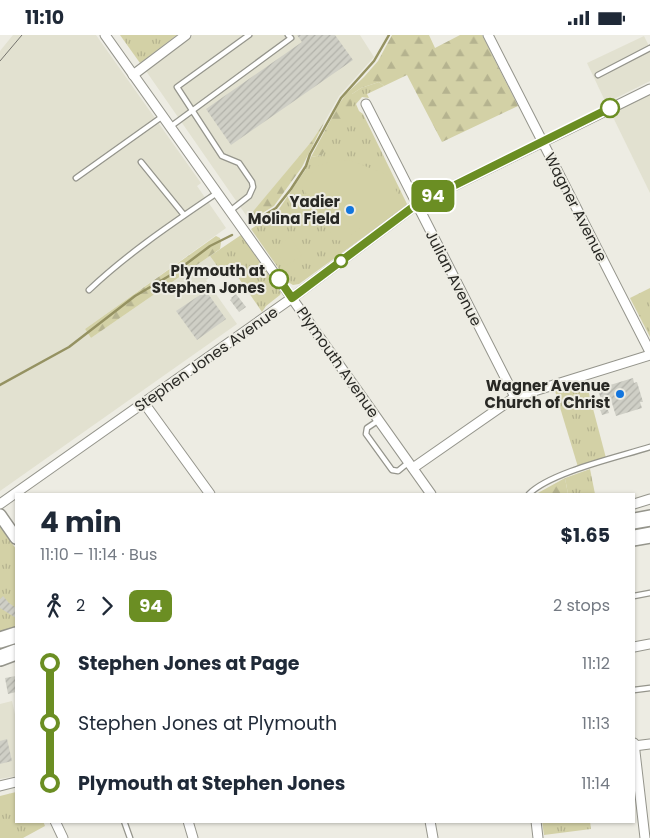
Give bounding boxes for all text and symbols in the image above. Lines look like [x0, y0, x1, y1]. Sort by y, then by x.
text: 11:10 [25, 4, 64, 31]
unlabelled marker [600, 98, 620, 118]
street label: Wagner Avenue [539, 149, 613, 265]
line badge: 94 [410, 180, 456, 212]
text: 94 [421, 183, 445, 208]
place label: Yadier Molina Field [248, 191, 341, 229]
marker: Yadier Molina Field [344, 204, 356, 216]
street label: Julian Avenue [421, 226, 487, 330]
unlabelled marker [334, 254, 348, 268]
place label: Plymouth at Stephen Jones [152, 260, 265, 298]
marker: Plymouth at Stephen Jones [269, 269, 289, 289]
street label: Stephen Jones Avenue [130, 301, 282, 417]
street label: Plymouth Avenue [292, 302, 384, 422]
place label: Wagner Avenue Church of Christ [485, 375, 610, 413]
marker: Wagner Avenue Church of Christ [614, 388, 626, 400]
text: 4 min [40, 503, 122, 542]
text: $1.65 [561, 522, 610, 549]
text: 11:10 – 11:14 · Bus [40, 543, 157, 566]
icon: walk [40, 592, 68, 620]
icon: forward [93, 592, 121, 620]
text: 94 [139, 593, 162, 618]
text: 2 [76, 594, 85, 617]
text: 2 stops [553, 594, 610, 617]
text: Stephen Jones at Page [78, 650, 300, 677]
text: 11:12 [582, 652, 610, 675]
text: Stephen Jones at Plymouth [78, 710, 337, 737]
text: 11:13 [582, 712, 610, 735]
text: Plymouth at Stephen Jones [78, 770, 345, 797]
text: 11:14 [581, 772, 610, 795]

